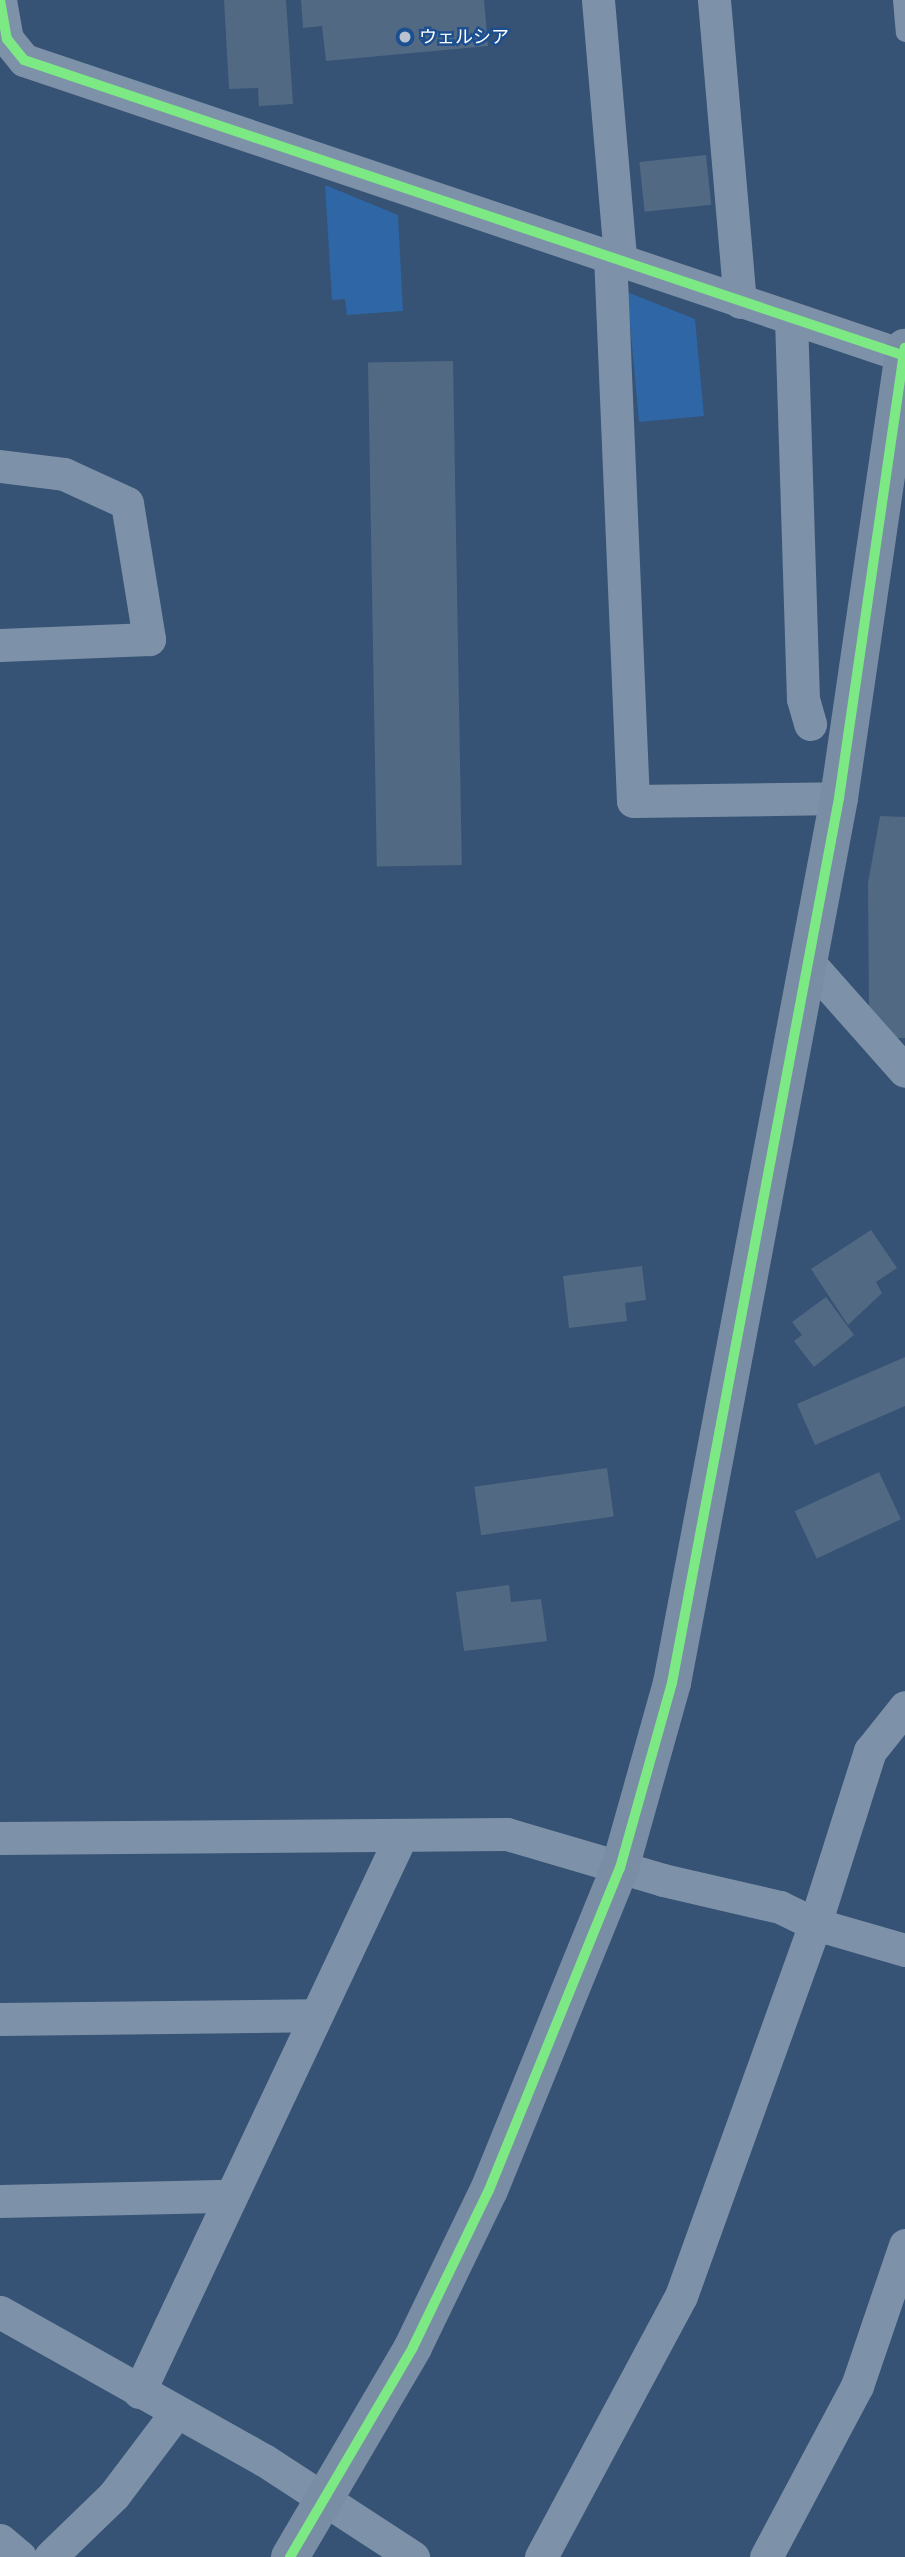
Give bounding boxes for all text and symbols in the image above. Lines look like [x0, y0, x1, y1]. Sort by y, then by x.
place label: ウェルシア [419, 26, 509, 48]
marker: ウェルシア [397, 29, 413, 45]

